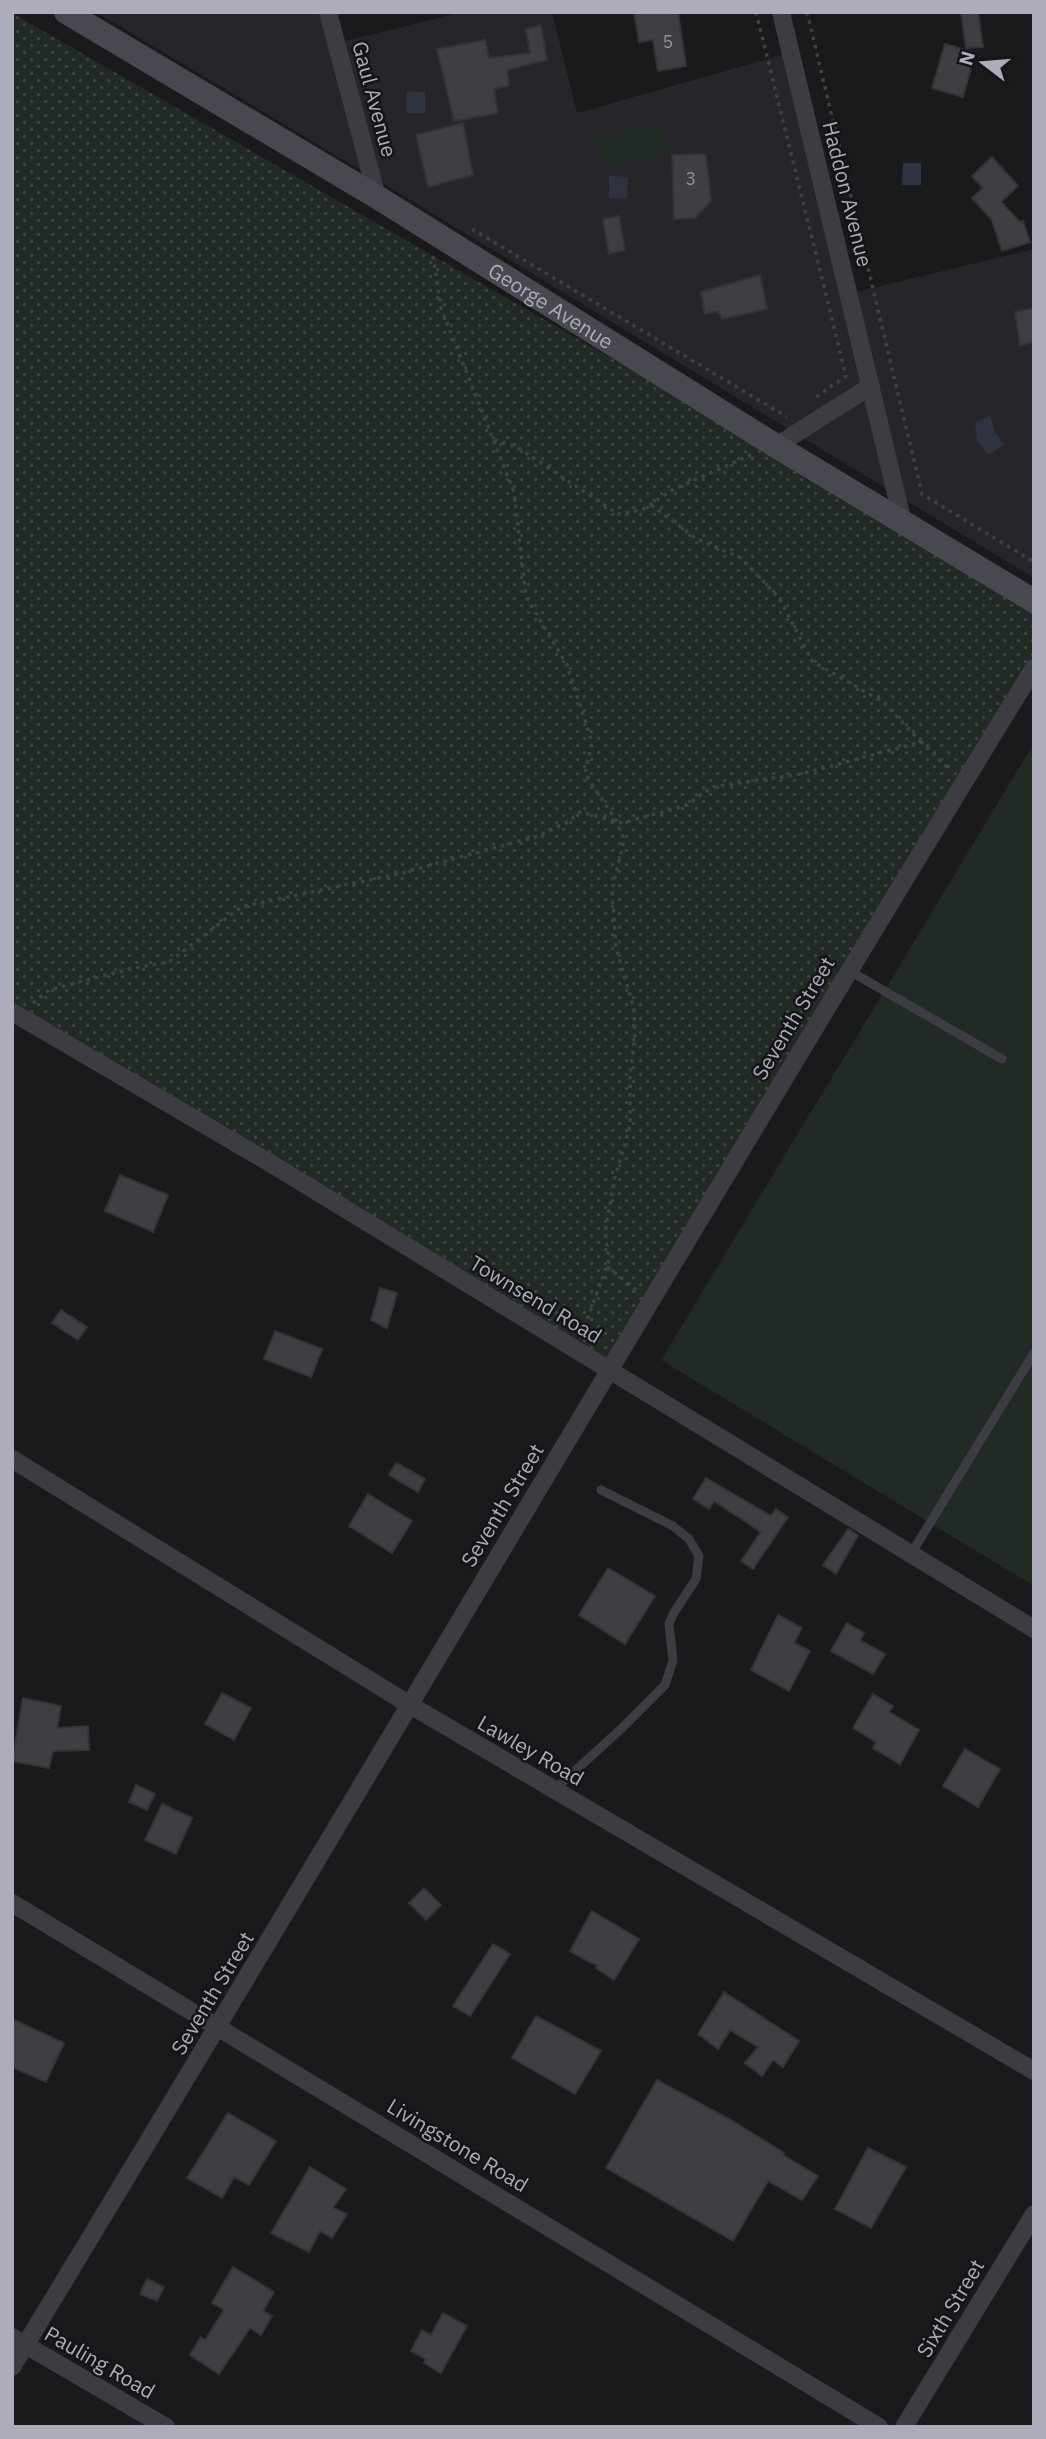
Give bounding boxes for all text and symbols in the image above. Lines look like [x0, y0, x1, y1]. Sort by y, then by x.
north arrow [948, 28, 1018, 98]
house number: 5 [663, 30, 673, 53]
street label: Gaul Avenue [346, 38, 404, 160]
text: N [953, 48, 980, 68]
street label: Haddon Avenue [816, 118, 880, 270]
house number: 3 [686, 167, 696, 190]
street label: George Avenue [483, 256, 619, 355]
street label: Seventh Street [745, 951, 841, 1085]
street label: Townsend Road [465, 1249, 607, 1349]
street label: Seventh Street [454, 1438, 550, 1572]
street label: Lawley Road [473, 1708, 589, 1792]
street label: Seventh Street [164, 1926, 260, 2060]
street label: Livingstone Road [382, 2092, 534, 2198]
street label: Sixth Street [910, 2254, 990, 2362]
street label: Pauling Road [40, 2319, 160, 2405]

